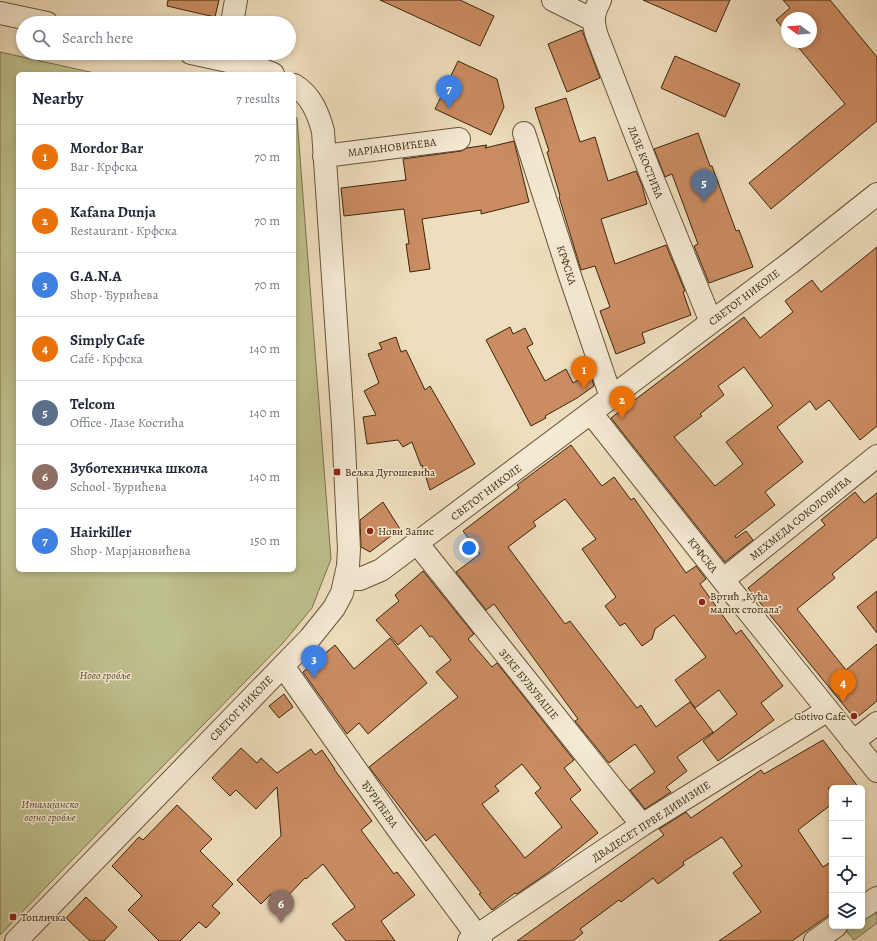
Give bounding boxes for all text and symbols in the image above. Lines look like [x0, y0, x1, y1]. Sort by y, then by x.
north arrow [781, 12, 817, 48]
search box [16, 16, 296, 60]
icon: search [30, 27, 52, 49]
text: Search here [62, 28, 133, 48]
pin: 7 [436, 75, 462, 108]
text: Nearby [32, 87, 83, 110]
text: 7 results [236, 90, 280, 107]
street label: ЛАЗЕ КОСТИЋА [624, 124, 667, 201]
street label: МАРЈАНОВИЋЕВА [347, 135, 438, 160]
text: Mordor Bar [70, 138, 144, 158]
text: 1 [43, 148, 47, 165]
text: 70 m [254, 148, 280, 165]
text: Bar · Крфска [70, 158, 137, 175]
pin: 5 [691, 169, 717, 202]
text: Kafana Dunja [70, 202, 156, 222]
text: 2 [42, 212, 48, 229]
text: 70 m [254, 212, 280, 229]
text: Restaurant · Крфска [70, 222, 177, 239]
street label: КРФСКА [553, 243, 580, 288]
text: G.A.N.A [70, 266, 122, 286]
street label: СВЕТОГ НИКОЛЕ [706, 266, 783, 329]
text: 3 [42, 276, 48, 293]
text: 70 m [254, 276, 280, 293]
text: Shop · Ђурићева [70, 286, 158, 303]
text: Simply Cafe [70, 330, 145, 350]
text: 4 [42, 340, 48, 357]
text: 140 m [249, 340, 280, 357]
text: Café · Крфска [70, 350, 143, 367]
pin: 1 [571, 356, 597, 389]
pin: 2 [609, 386, 635, 419]
text: Telcom [70, 394, 115, 414]
text: 5 [42, 404, 48, 421]
text: 140 m [249, 404, 280, 421]
text: Office · Лазе Костића [70, 414, 184, 431]
text: Зуботехничка школа [70, 458, 208, 478]
street label: СВЕТОГ НИКОЛЕ [448, 461, 525, 524]
place label: Вељка Дугошевића [345, 465, 436, 480]
marker: Вељка Дугошевића [332, 467, 342, 477]
text: 6 [42, 468, 48, 485]
text: 140 m [249, 468, 280, 485]
street label: МЕХМЕДА СОКОЛОВИЋА [747, 473, 854, 564]
text: School · Ђурићева [70, 478, 167, 495]
text: Hairkiller [70, 522, 132, 542]
place label: Нови Запис [378, 524, 434, 539]
marker: Нови Запис [365, 526, 375, 536]
text: 7 [42, 532, 48, 549]
text: 150 m [250, 532, 280, 549]
street label: КРФСКА [684, 535, 721, 577]
your location [459, 538, 479, 558]
text: Shop · Марјановићева [70, 542, 191, 559]
place label: Вртић „Кућа малих стопала” [710, 589, 782, 617]
marker: Вртић „Кућа малих стопала” [697, 597, 707, 607]
pin: 3 [301, 645, 327, 678]
street label: ЗЕКЕ БУЉУБАШЕ [495, 646, 562, 723]
park label: Ново гробље [80, 668, 130, 683]
pin: 4 [830, 669, 856, 702]
street label: СВЕТОГ НИКОЛЕ [206, 672, 276, 744]
place label: Gotivo Cafe [794, 709, 846, 724]
marker: Gotivo Cafe [849, 711, 859, 721]
street label: ДВАДЕСЕТ ПРВЕ ДИВИЗИЈЕ [589, 777, 713, 865]
street label: ЂУРИЋЕВА [358, 778, 402, 831]
map controls [829, 785, 865, 929]
button: + [829, 785, 865, 821]
park label: Италијанско војно гробље [21, 797, 79, 825]
button: − [829, 821, 865, 857]
button: locate [829, 857, 865, 893]
pin: 6 [268, 890, 294, 923]
button: layers [829, 893, 865, 929]
place label: Топличка [21, 910, 67, 925]
marker: Топличка [8, 912, 18, 922]

